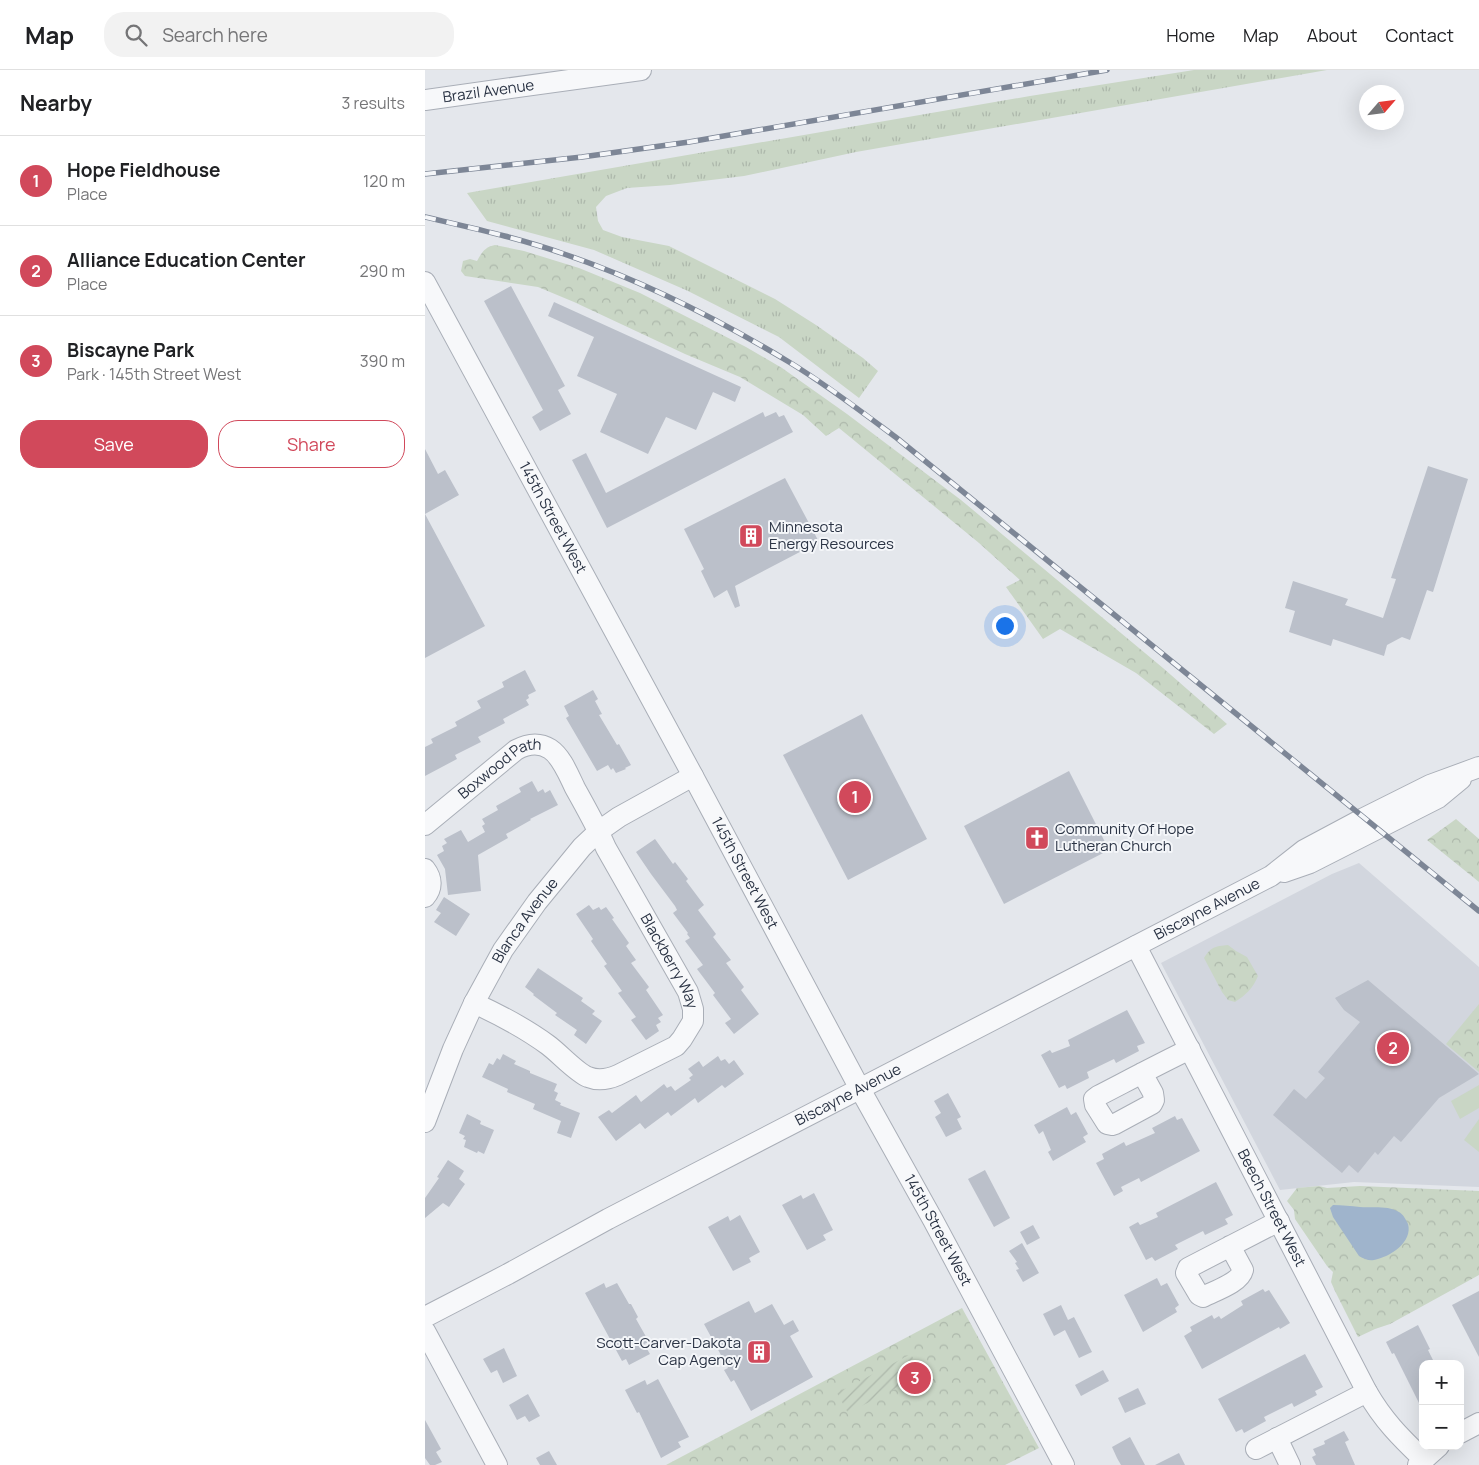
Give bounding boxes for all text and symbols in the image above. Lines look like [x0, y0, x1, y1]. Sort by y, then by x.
search box [104, 12, 454, 57]
text: Map [25, 18, 74, 51]
icon: search [122, 21, 150, 49]
text: Search here [162, 22, 268, 48]
text: Home [1166, 23, 1215, 47]
text: Map [1243, 23, 1279, 47]
text: About [1307, 23, 1357, 47]
text: Contact [1385, 23, 1454, 47]
street label: Brazil Avenue [441, 74, 536, 107]
north arrow [1359, 85, 1404, 130]
text: Nearby [20, 89, 92, 117]
text: 3 results [342, 92, 405, 114]
text: Hope Fieldhouse [67, 157, 220, 183]
text: 1 [32, 170, 40, 192]
text: 120 m [363, 170, 405, 192]
text: Place [67, 183, 107, 205]
text: Alliance Education Center [67, 247, 306, 273]
text: 2 [31, 260, 41, 282]
text: 290 m [359, 260, 405, 282]
text: Place [67, 273, 107, 295]
text: Biscayne Park [67, 337, 194, 363]
text: 3 [31, 350, 41, 372]
text: 390 m [360, 350, 405, 372]
text: Park · 145th Street West [67, 363, 241, 385]
button: Save [20, 420, 208, 468]
button: Share [218, 420, 405, 468]
street label: 145th Street West [514, 458, 592, 577]
place label: Minnesota Energy Resources [769, 516, 894, 554]
building icon: Minnesota Energy Resources [738, 523, 764, 549]
your location [992, 613, 1018, 639]
street label: Boxwood Path [453, 733, 542, 804]
pin: 1 [839, 778, 871, 816]
street label: 145th Street West [707, 813, 784, 933]
place label: Community Of Hope Lutheran Church [1055, 818, 1194, 856]
church icon: Community Of Hope Lutheran Church [1024, 825, 1050, 851]
street label: Biscayne Avenue [1150, 872, 1264, 945]
street label: Blanca Avenue [487, 873, 563, 967]
street label: Blackberry Way [636, 910, 703, 1011]
pin: 2 [1377, 1029, 1409, 1067]
street label: Biscayne Avenue [791, 1058, 905, 1130]
street label: Beech Street West [1233, 1145, 1311, 1270]
street label: 145th Street West [900, 1170, 977, 1289]
place label: Scott-Carver-Dakota Cap Agency [596, 1332, 741, 1370]
building icon: Scott-Carver-Dakota Cap Agency [746, 1339, 772, 1365]
pin: 3 [899, 1359, 931, 1397]
map controls [1419, 1360, 1464, 1450]
button: + [1419, 1360, 1464, 1405]
button: − [1419, 1405, 1464, 1450]

